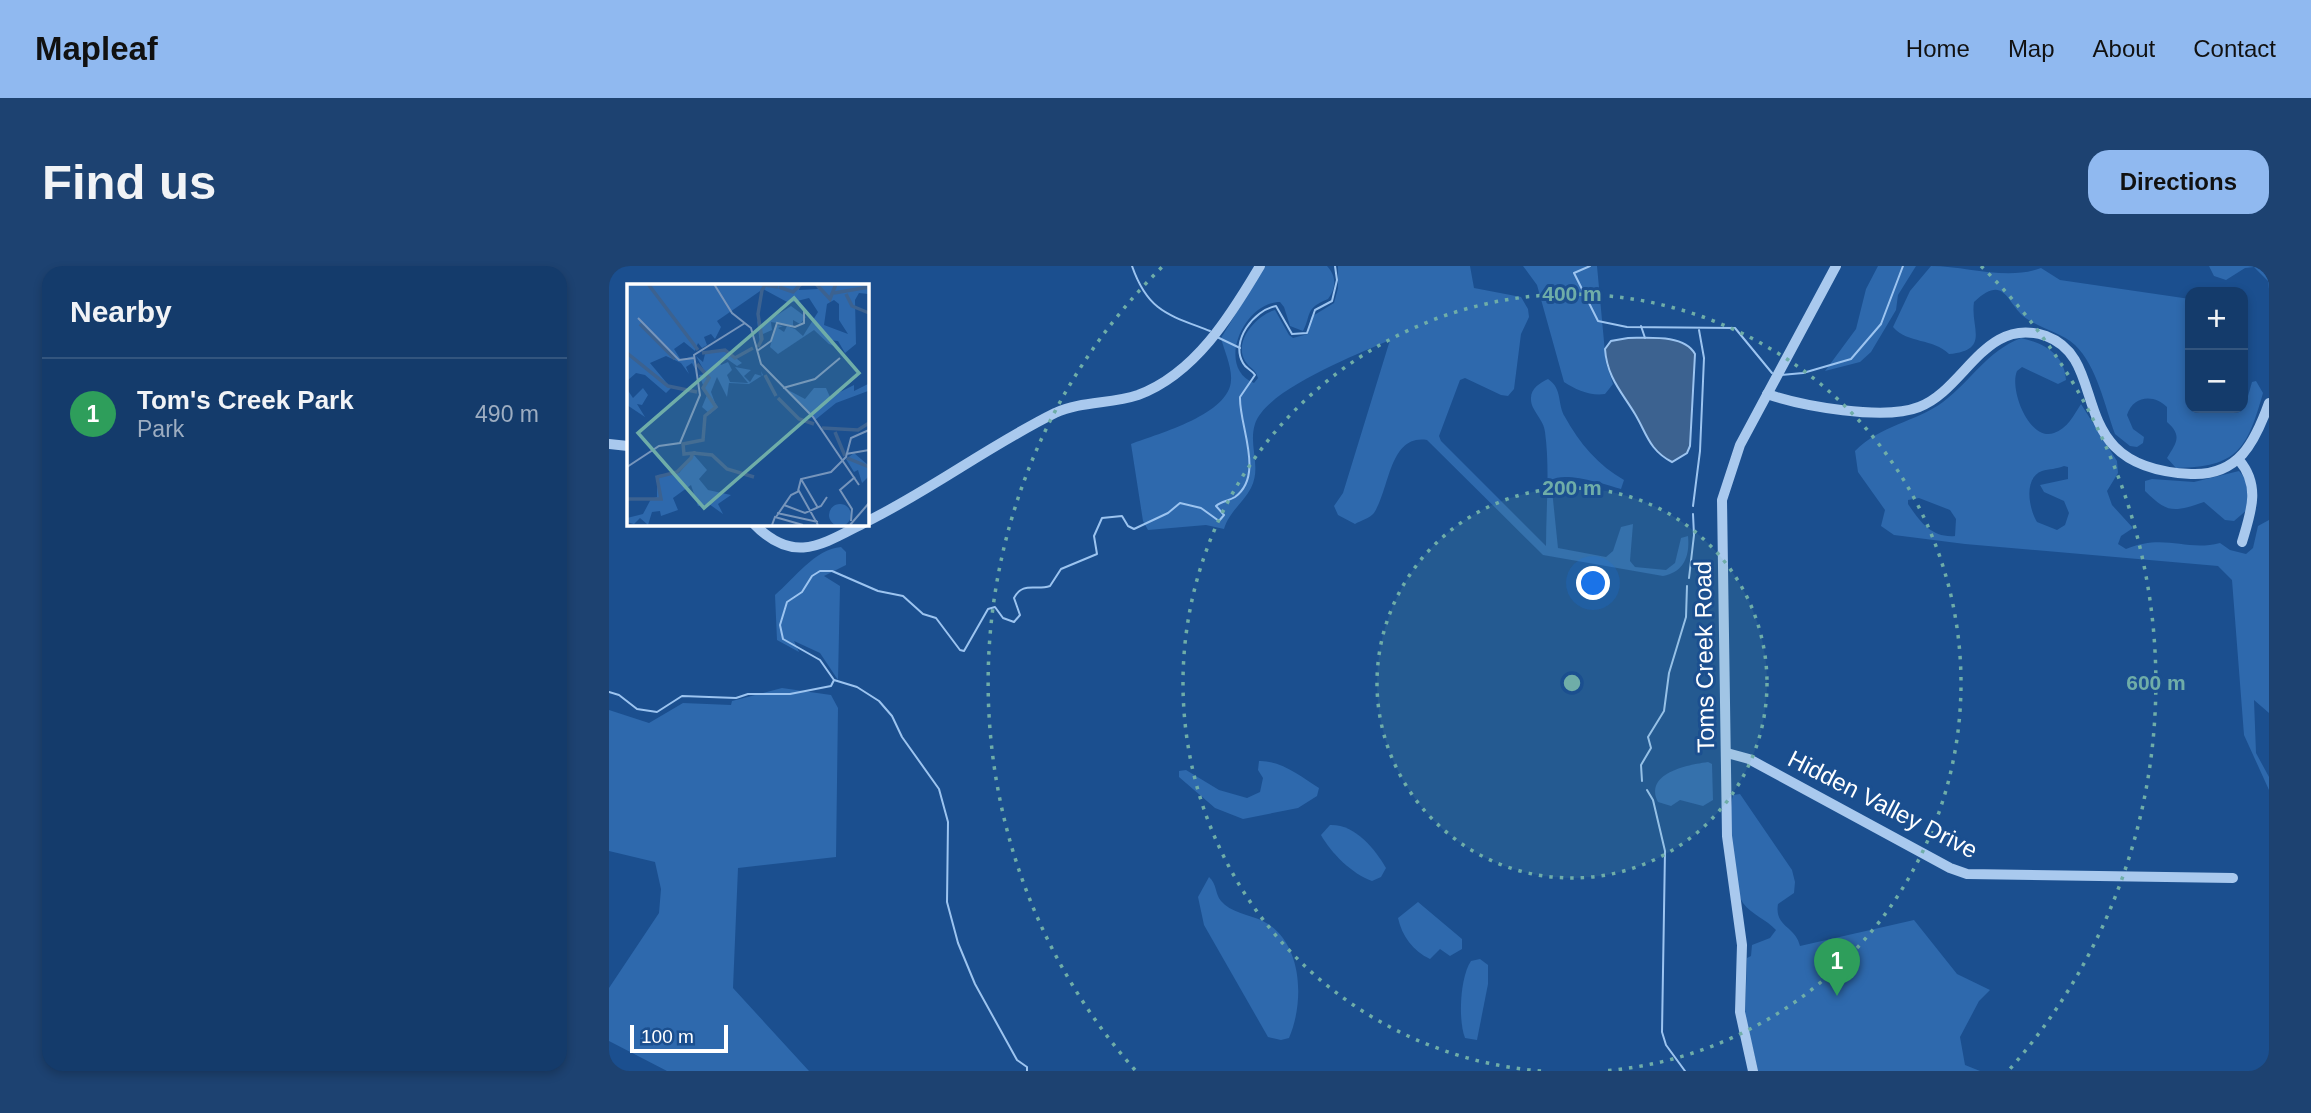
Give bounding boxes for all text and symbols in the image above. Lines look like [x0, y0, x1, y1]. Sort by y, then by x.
text: Mapleaf [35, 30, 158, 67]
text: Home [1906, 35, 1970, 62]
text: Map [2008, 35, 2055, 62]
text: About [2093, 35, 2155, 62]
text: Contact [2193, 35, 2276, 62]
button: Directions [2088, 150, 2269, 214]
text: Find us [42, 155, 216, 209]
text: 400 m [1542, 282, 1602, 305]
inset map [627, 284, 868, 525]
map controls [2185, 287, 2248, 413]
button: + [2185, 287, 2248, 350]
text: Nearby [70, 295, 172, 328]
button: − [2185, 350, 2248, 413]
text: Tom's Creek Park [137, 385, 354, 415]
text: 1 [87, 401, 99, 427]
text: 490 m [475, 401, 539, 427]
text: Park [137, 416, 184, 442]
text: 200 m [1542, 476, 1602, 499]
street label: Toms Creek Road [1689, 561, 1719, 753]
your location [1576, 566, 1610, 600]
centre of rings [1560, 671, 1584, 695]
text: 600 m [2126, 671, 2186, 694]
street label: Hidden Valley Drive [1784, 745, 1982, 863]
pin: 1 [1814, 938, 1860, 996]
scale bar [630, 1022, 728, 1054]
text: 100 m [641, 1026, 694, 1047]

